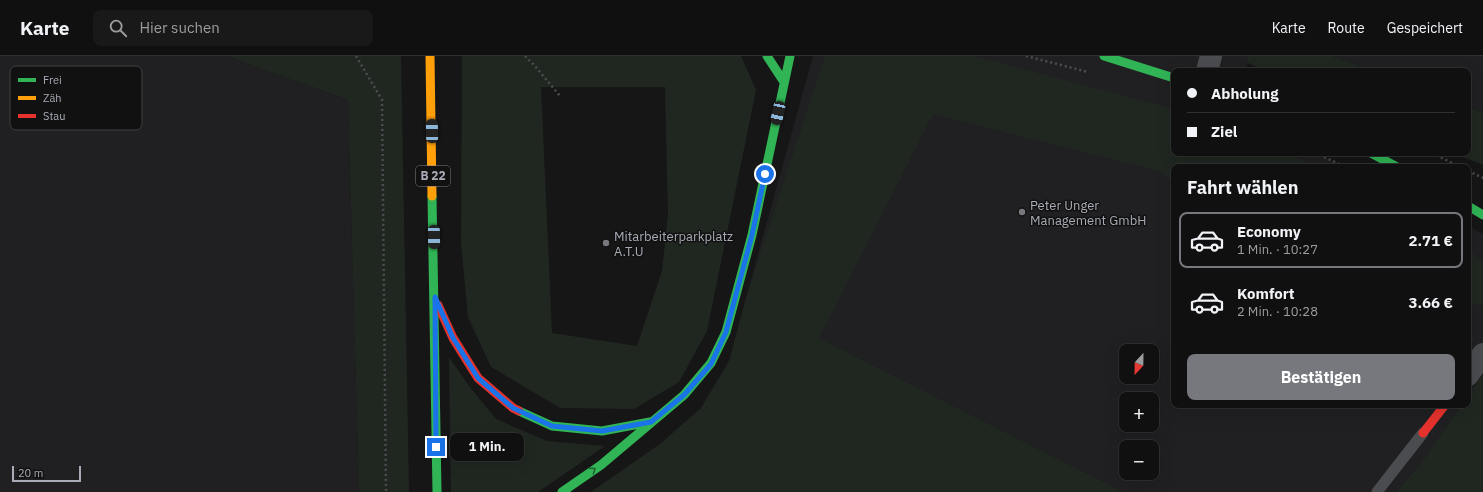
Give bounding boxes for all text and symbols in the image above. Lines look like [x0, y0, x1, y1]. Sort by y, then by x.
search box [93, 10, 373, 46]
text: Karte [20, 16, 69, 40]
icon: search [107, 17, 129, 39]
text: Hier suchen [139, 18, 220, 37]
text: Karte [1272, 19, 1306, 37]
text: Route [1328, 19, 1365, 37]
text: Gespeichert [1387, 19, 1463, 37]
legend [10, 66, 142, 130]
text: Frei [43, 73, 62, 87]
text: Abholung [1211, 84, 1279, 103]
text: Zäh [43, 91, 62, 105]
car [770, 100, 786, 126]
text: Stau [43, 109, 65, 123]
car [426, 119, 438, 143]
text: Ziel [1211, 122, 1237, 141]
route start [756, 165, 774, 183]
road number: B 22 [416, 166, 450, 186]
text: Fahrt wählen [1187, 176, 1298, 199]
place label: Peter Unger Management GmbH [1030, 197, 1146, 229]
marker: Peter Unger Management GmbH [1017, 207, 1027, 217]
icon: car [1189, 222, 1225, 258]
text: Economy [1237, 222, 1301, 241]
car [428, 225, 440, 249]
place label: Mitarbeiterparkplatz A.T.U [614, 228, 733, 260]
text: 2.71 € [1408, 231, 1453, 250]
marker: Mitarbeiterparkplatz A.T.U [601, 238, 611, 248]
text: 1 Min. · 10:27 [1237, 241, 1318, 258]
icon: car [1189, 284, 1225, 320]
text: Komfort [1237, 284, 1295, 303]
text: 3.66 € [1408, 293, 1453, 312]
text: 2 Min. · 10:28 [1237, 303, 1318, 320]
north arrow [1119, 344, 1159, 384]
map controls [1119, 344, 1159, 480]
button: Bestätigen [1187, 354, 1455, 400]
button: + [1119, 392, 1159, 432]
callout: 1 Min. [450, 433, 524, 461]
route end [427, 438, 445, 456]
text: 1 Min. [468, 438, 506, 455]
button: − [1119, 440, 1159, 480]
scale bar [12, 464, 81, 483]
text: 20 m [18, 466, 43, 480]
one-way arrow [589, 468, 596, 475]

